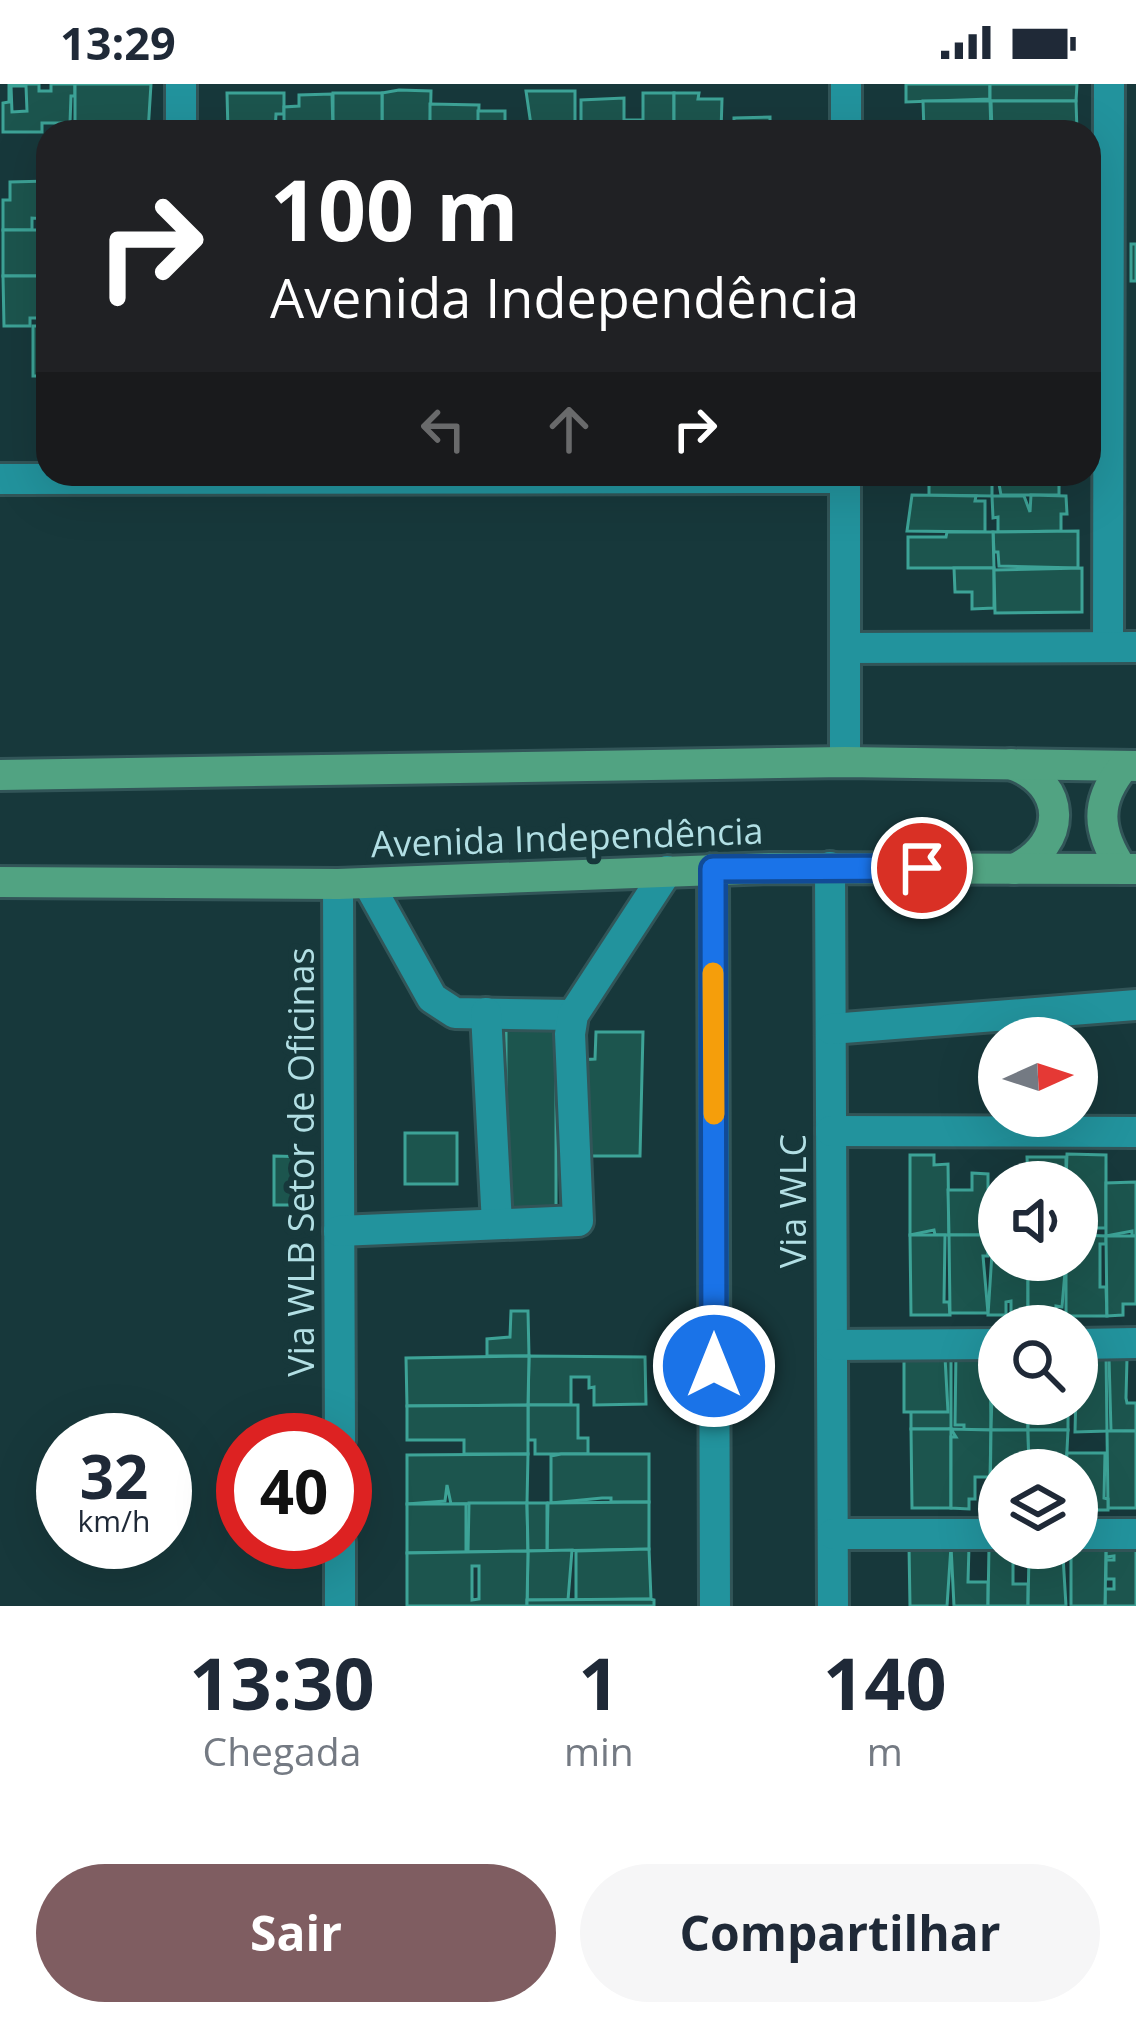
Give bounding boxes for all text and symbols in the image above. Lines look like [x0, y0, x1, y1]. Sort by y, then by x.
text: 13:29 [60, 12, 176, 73]
text: 100 m [270, 151, 518, 266]
icon: right [72, 168, 228, 324]
text: Avenida Independência [270, 260, 859, 334]
icon: left [410, 396, 476, 462]
icon: ahead [536, 396, 602, 462]
icon: right [662, 396, 728, 462]
street label: Avenida Independência [370, 806, 764, 868]
pin [871, 817, 973, 919]
icon: arrive [889, 835, 955, 901]
street label: Via WLB Setor de Oficinas [276, 947, 325, 1377]
north arrow [978, 1017, 1098, 1137]
map controls [978, 1017, 1098, 1569]
street label: Via WLC [768, 1134, 817, 1268]
button: sound [978, 1161, 1098, 1281]
position arrow [651, 1303, 777, 1429]
button: search [978, 1305, 1098, 1425]
speed limit sign: 40 [216, 1413, 372, 1569]
text: 32 [80, 1435, 148, 1517]
button: layers [978, 1449, 1098, 1569]
text: km/h [78, 1500, 150, 1541]
text: 13:30 [189, 1633, 375, 1731]
text: 1 [578, 1633, 619, 1731]
text: 140 [823, 1633, 947, 1731]
text: Chegada [203, 1724, 361, 1777]
text: min [564, 1724, 634, 1777]
text: m [867, 1724, 903, 1777]
button: Sair [36, 1864, 556, 2002]
button: Compartilhar [580, 1864, 1100, 2002]

